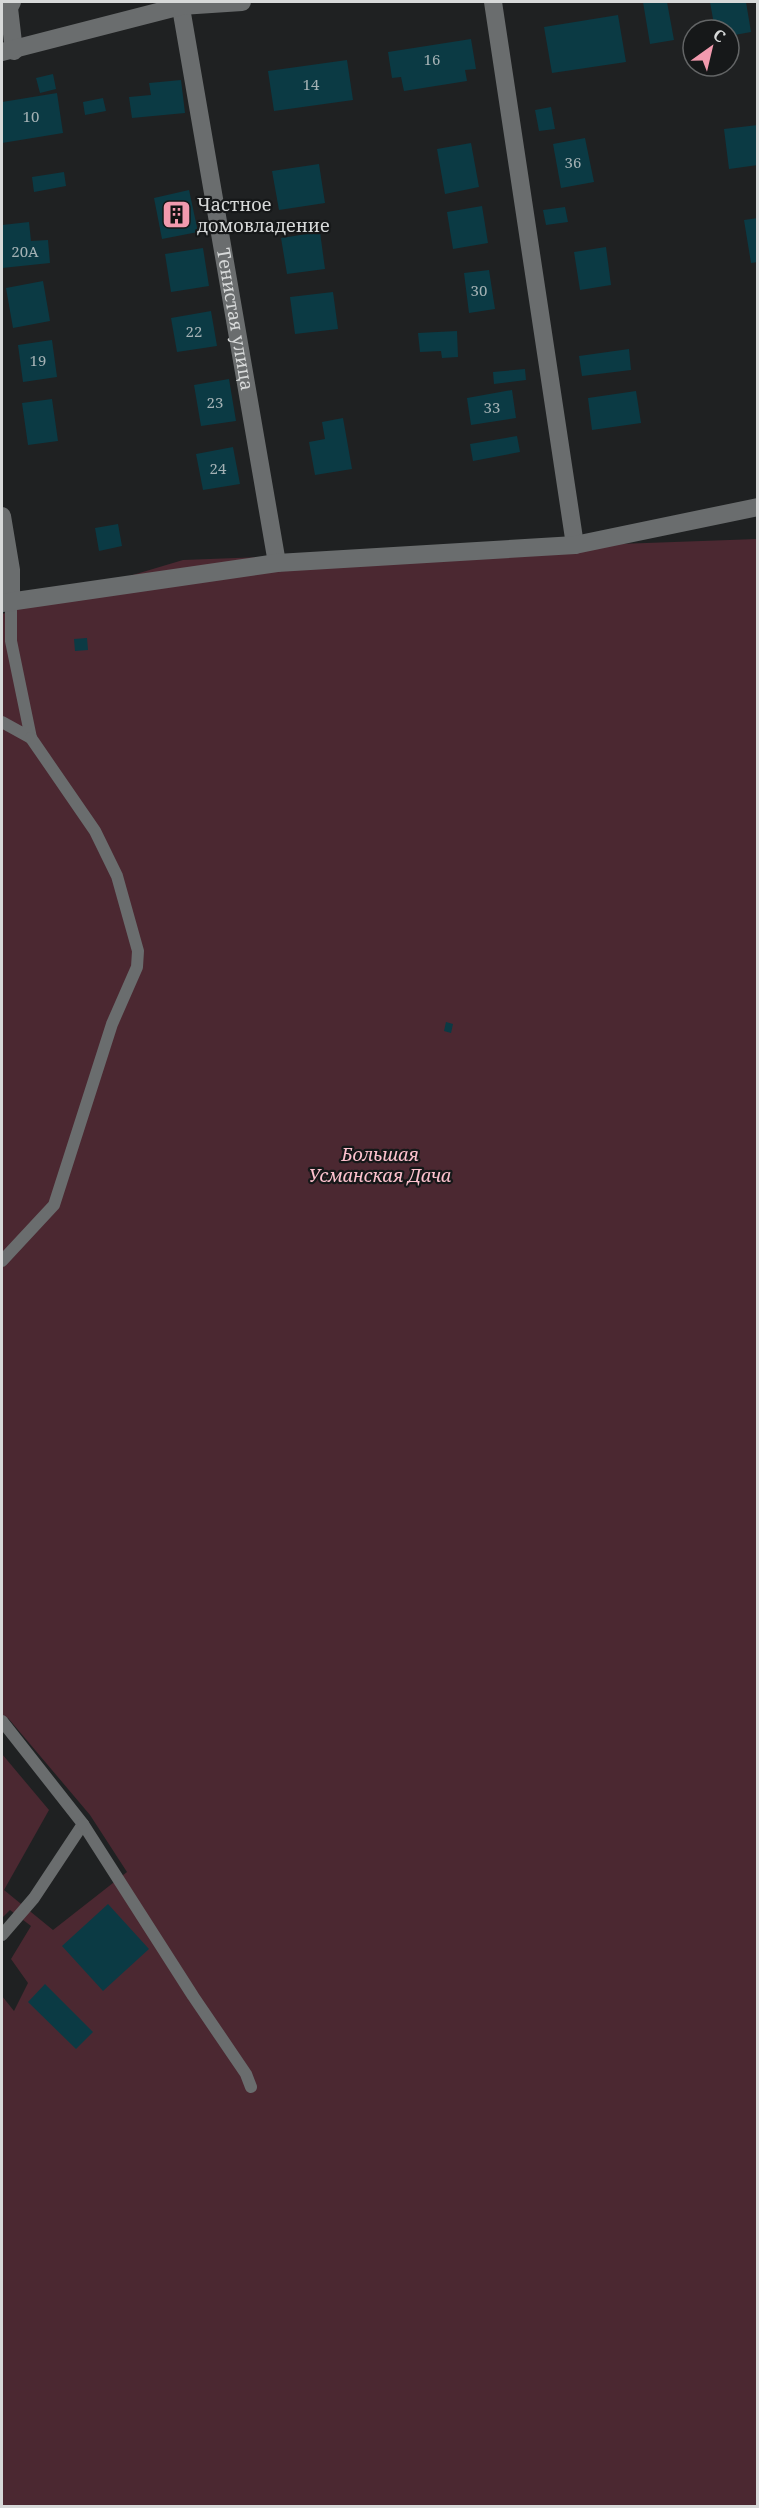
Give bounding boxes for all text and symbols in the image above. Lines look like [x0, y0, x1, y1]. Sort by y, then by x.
north arrow [681, 18, 741, 78]
text: С [709, 24, 730, 48]
house number: 16 [424, 49, 440, 69]
house number: 14 [303, 74, 320, 94]
house number: 10 [23, 106, 39, 126]
house number: 36 [565, 152, 581, 172]
place label: Частное домовладение [197, 192, 330, 237]
building icon: Частное домовладение [160, 199, 192, 231]
house number: 20А [11, 241, 39, 261]
street label: Тенистая улица [212, 246, 260, 392]
house number: 30 [471, 280, 487, 300]
house number: 22 [186, 321, 202, 341]
house number: 19 [30, 350, 46, 370]
house number: 23 [207, 392, 223, 412]
house number: 33 [484, 397, 500, 417]
house number: 24 [210, 458, 227, 478]
park label: Большая Усманская Дача [309, 1142, 451, 1187]

